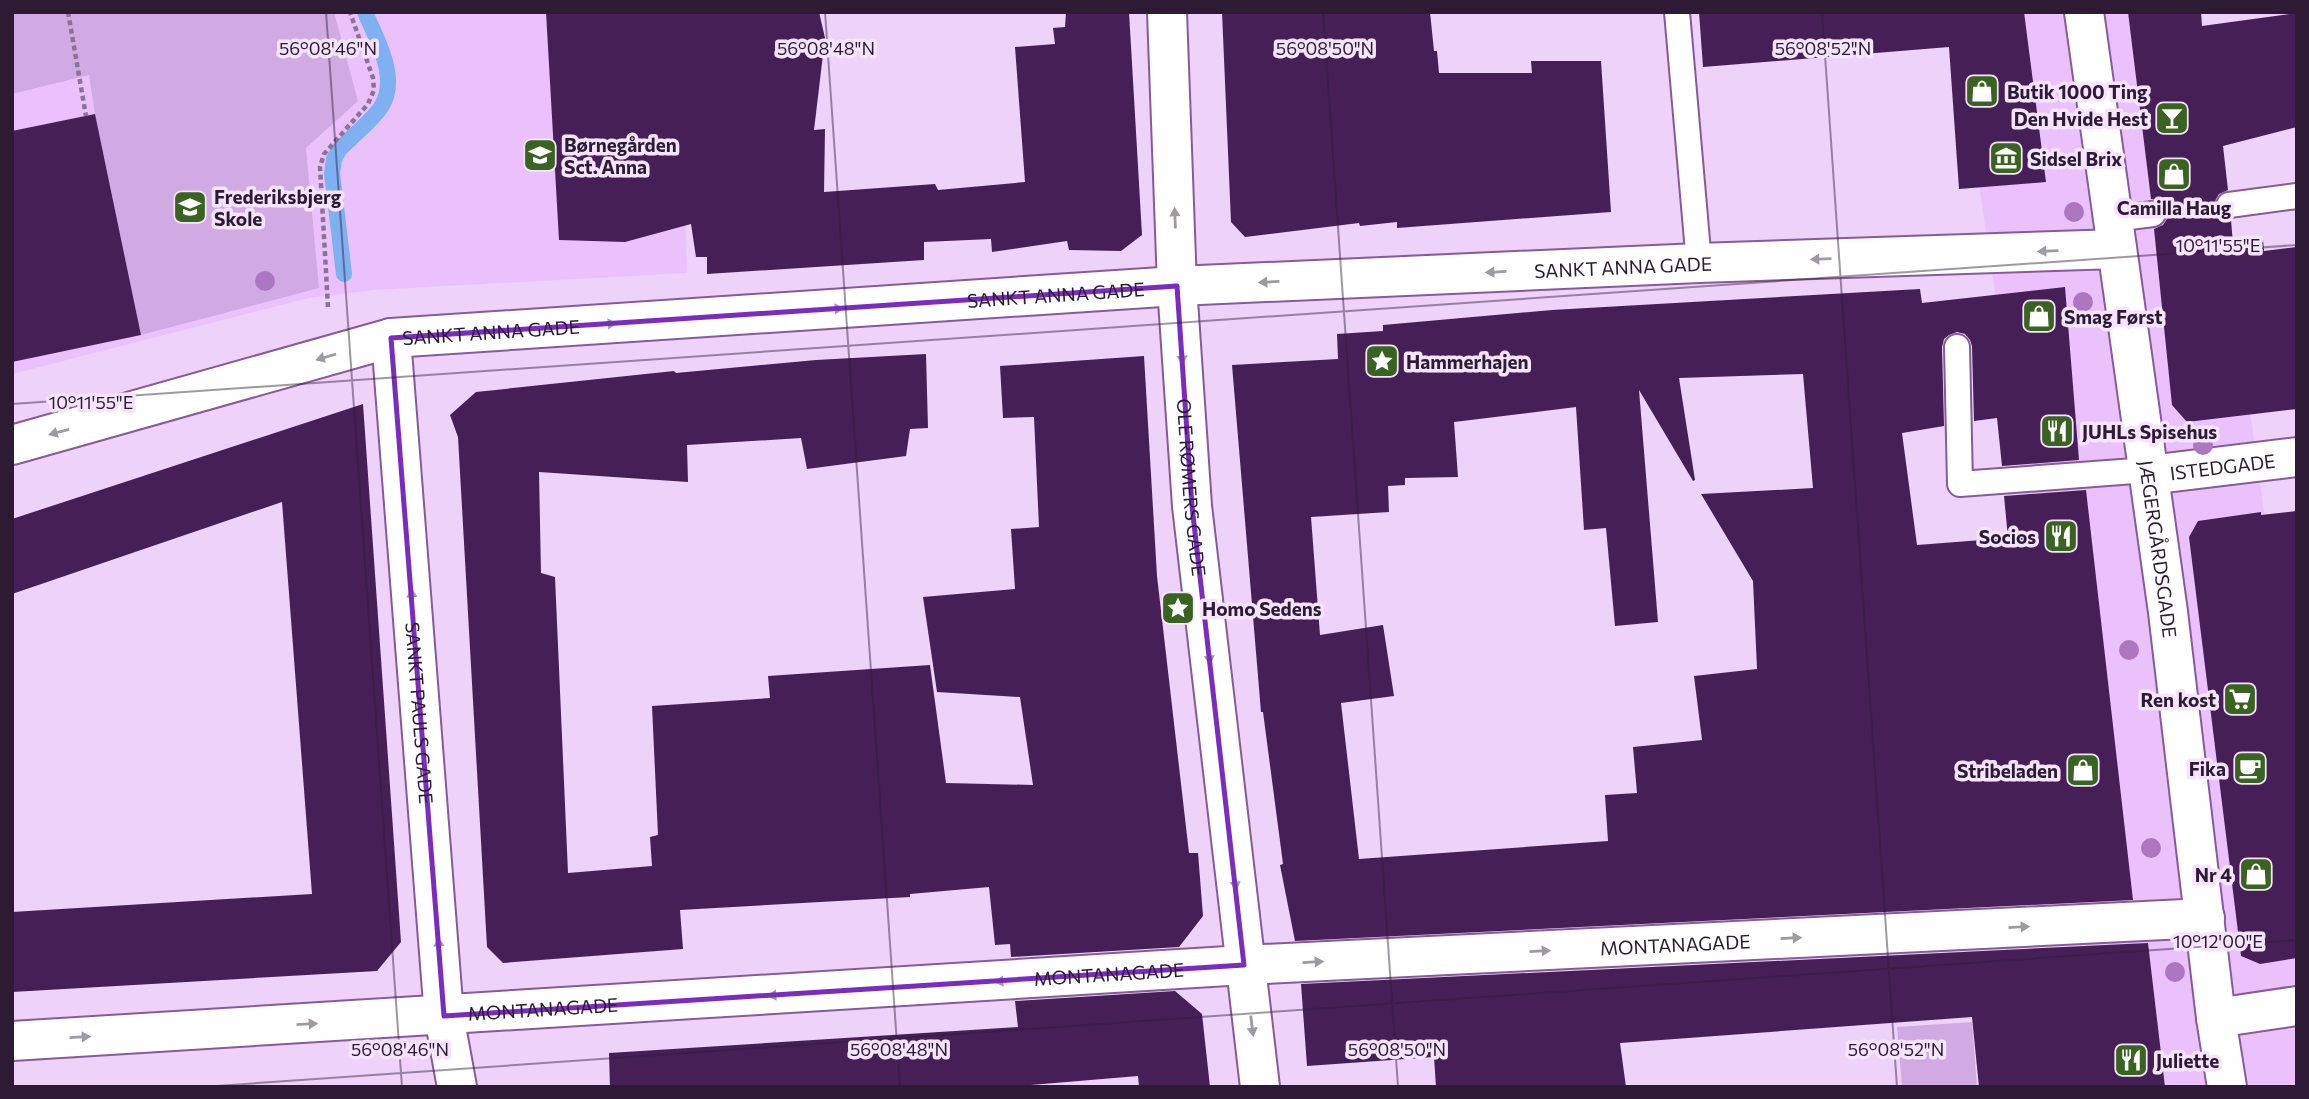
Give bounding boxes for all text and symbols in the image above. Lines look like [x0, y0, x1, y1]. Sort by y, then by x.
text: 56°08'46"N [279, 37, 377, 59]
text: 56°08'48"N [777, 37, 875, 59]
text: 56°08'50"N [1276, 37, 1374, 59]
text: 56°08'52"N [1775, 37, 1871, 59]
shop icon: Butik 1000 Ting [1963, 72, 2001, 110]
place label: Butik 1000 Ting [2007, 80, 2148, 103]
bar icon: Den Hvide Hest [2153, 99, 2191, 137]
place label: Den Hvide Hest [2014, 107, 2148, 130]
place label: Børnegården Sct. Anna [564, 133, 677, 178]
school or university icon: Børnegården Sct. Anna [521, 136, 559, 174]
museum icon: Sidsel Brix [1987, 139, 2025, 177]
place label: Sidsel Brix [2030, 147, 2122, 170]
shop icon: Camilla Haug [2155, 155, 2193, 193]
place label: Frederiksbjerg Skole [214, 185, 342, 230]
school or university icon: Frederiksbjerg Skole [171, 188, 209, 226]
place label: Camilla Haug [2117, 196, 2232, 219]
one-way arrow [1169, 207, 1180, 229]
text: 10°11'55"E [2176, 234, 2260, 256]
one-way arrow [2037, 246, 2059, 257]
street label: SANKT ANNA GADE [1534, 251, 1712, 282]
one-way arrow [1810, 253, 1832, 264]
one-way arrow [1485, 267, 1507, 278]
street label: SANKT ANNA GADE [966, 277, 1145, 311]
one-way arrow [1257, 277, 1279, 288]
shop icon: Smag Først [2020, 297, 2058, 335]
one-way arrow [822, 303, 844, 314]
place label: Smag Først [2064, 305, 2163, 328]
street label: SANKT ANNA GADE [401, 314, 581, 349]
one-way arrow [595, 318, 617, 329]
place icon: Hammerhajen [1363, 342, 1401, 380]
one-way arrow [1177, 344, 1188, 366]
place label: Hammerhajen [1406, 350, 1529, 373]
one-way arrow [314, 352, 336, 363]
text: 10°11'55"E [49, 391, 133, 413]
street label: OLE RØMERS GADE [1173, 398, 1212, 577]
restaurant icon: JUHLs Spisehus [2038, 412, 2076, 450]
place label: JUHLs Spisehus [2082, 420, 2217, 443]
one-way arrow [49, 427, 70, 437]
street label: ISTEDGADE [2168, 448, 2276, 484]
street label: JÆGERGÅRDSGADE [2135, 459, 2182, 639]
restaurant icon: Socios [2042, 517, 2080, 555]
place label: Socios [1979, 525, 2036, 548]
one-way arrow [406, 588, 417, 610]
place icon: Homo Sedens [1159, 589, 1197, 627]
place label: Homo Sedens [1202, 597, 1322, 620]
street label: SANKT PAULS GADE [402, 621, 439, 805]
one-way arrow [1204, 643, 1215, 665]
supermarket icon: Ren kost [2221, 680, 2259, 718]
place label: Ren kost [2141, 688, 2216, 711]
cafe icon: Fika [2231, 749, 2269, 787]
shop icon: Stribeladen [2064, 751, 2102, 789]
place label: Fika [2189, 757, 2226, 780]
place label: Stribeladen [1957, 759, 2058, 782]
shop icon: Nr 4 [2237, 855, 2275, 893]
place label: Nr 4 [2195, 863, 2232, 886]
one-way arrow [1229, 869, 1240, 891]
one-way arrow [2008, 922, 2030, 933]
street label: MONTANAGADE [1599, 929, 1751, 959]
text: 10°12'00"E [2173, 930, 2263, 952]
one-way arrow [1781, 933, 1803, 944]
one-way arrow [433, 937, 444, 959]
one-way arrow [1529, 945, 1551, 956]
one-way arrow [1302, 956, 1324, 967]
street label: MONTANAGADE [1033, 957, 1185, 989]
one-way arrow [994, 975, 1016, 986]
one-way arrow [767, 990, 789, 1001]
street label: MONTANAGADE [467, 992, 619, 1024]
one-way arrow [1247, 1015, 1258, 1037]
one-way arrow [297, 1018, 319, 1029]
one-way arrow [70, 1031, 92, 1042]
text: 56°08'46"N [351, 1038, 449, 1060]
text: 56°08'48"N [850, 1038, 948, 1060]
text: 56°08'50"N [1348, 1038, 1446, 1060]
text: 56°08'52"N [1848, 1038, 1944, 1060]
restaurant icon: Juliette [2112, 1041, 2150, 1079]
place label: Juliette [2156, 1049, 2219, 1072]

